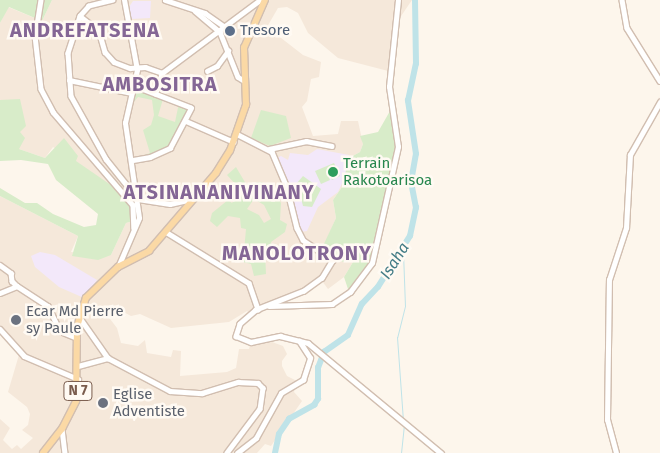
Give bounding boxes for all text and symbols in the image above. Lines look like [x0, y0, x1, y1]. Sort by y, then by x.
district label: ANDREFATSENA [9, 18, 161, 42]
place label: Tresore [240, 22, 290, 40]
marker: Tresore [224, 25, 236, 37]
district label: AMBOSITRA [101, 72, 219, 96]
place label: Terrain Rakotoarisoa [343, 154, 432, 189]
marker: Terrain Rakotoarisoa [327, 166, 339, 178]
district label: ATSINANANIVINANY [121, 180, 317, 204]
water label: Isaha [376, 239, 414, 283]
district label: MANOLOTRONY [221, 241, 373, 265]
place label: Ecar Md Pierre sy Paule [26, 302, 124, 337]
marker: Ecar Md Pierre sy Paule [10, 314, 22, 326]
road number: N 7 [63, 380, 93, 402]
place label: Eglise Adventiste [113, 385, 185, 420]
marker: Eglise Adventiste [97, 397, 109, 409]

